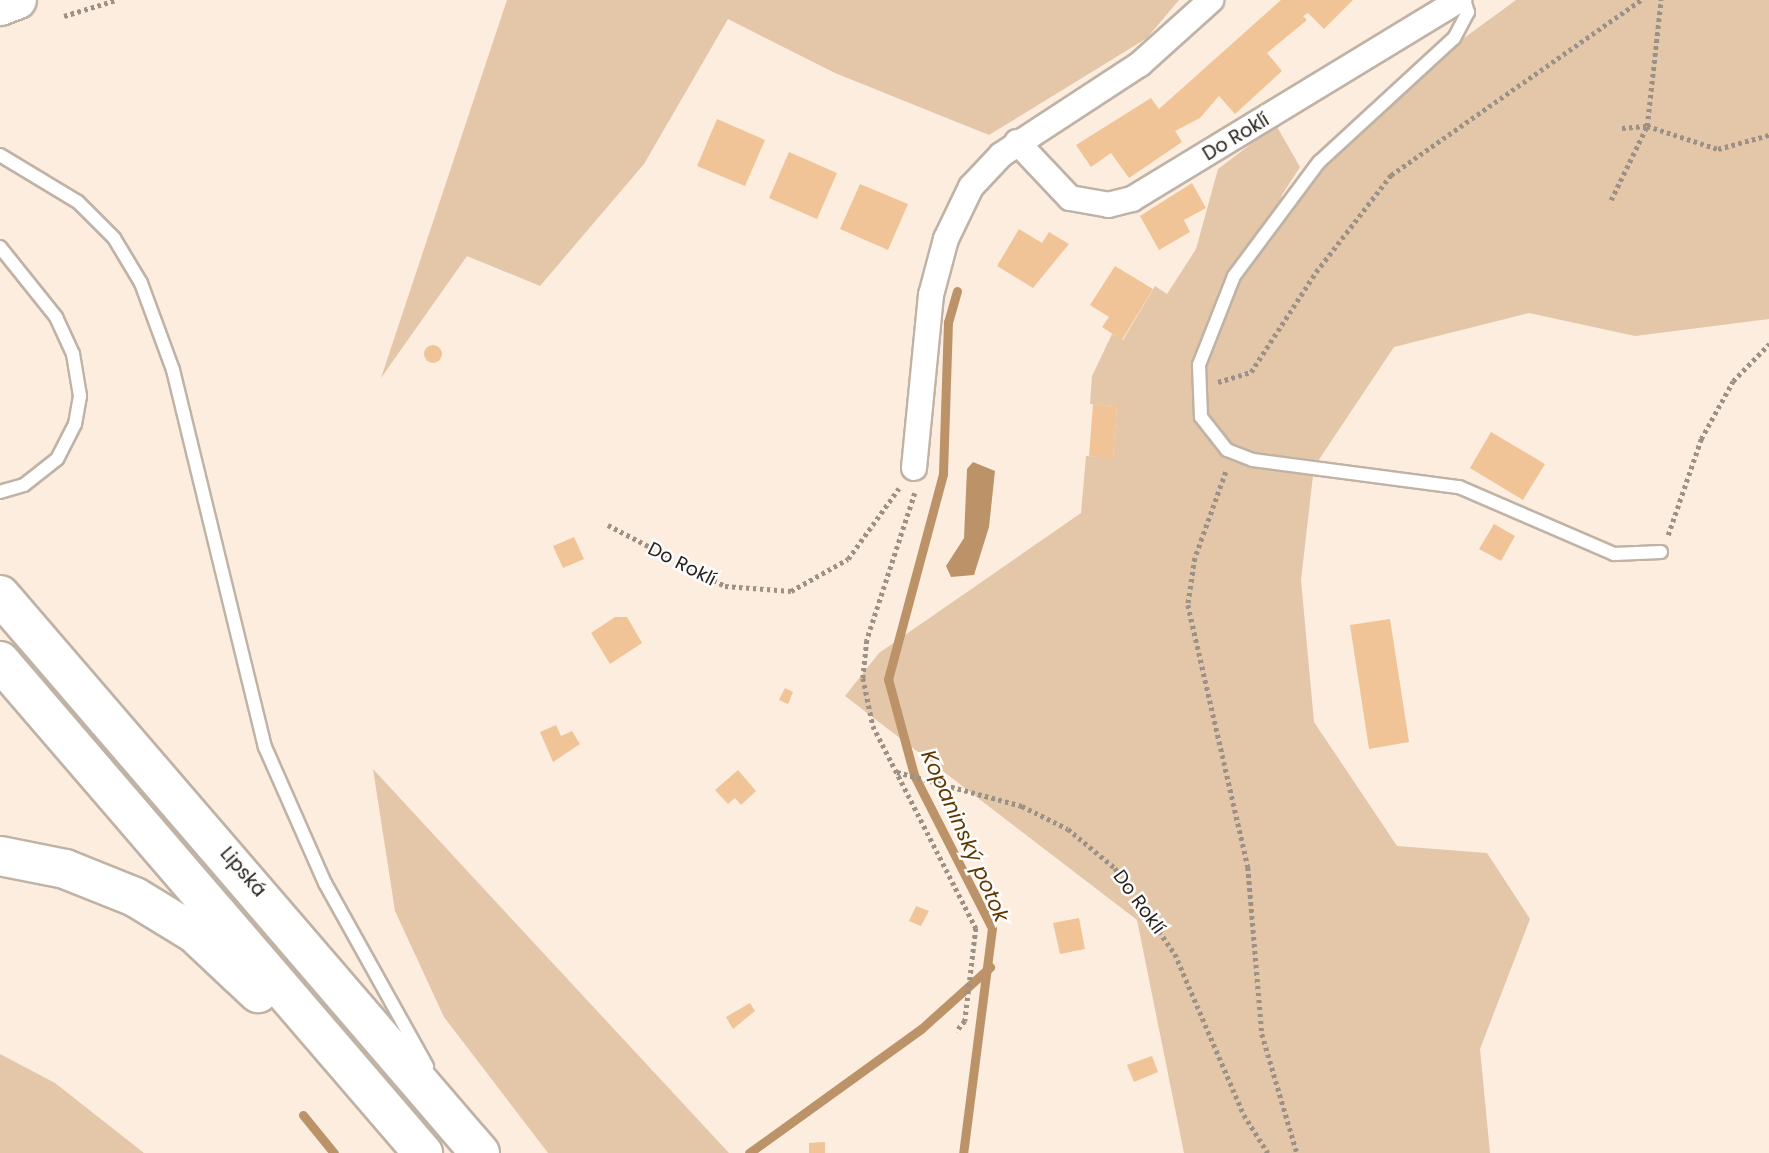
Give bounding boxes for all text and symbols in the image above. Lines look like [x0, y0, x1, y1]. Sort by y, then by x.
street label: Do Roklí [1199, 108, 1273, 166]
street label: Do Roklí [644, 537, 720, 591]
water label: Kopaninský potok [916, 746, 1014, 926]
street label: Lipská [215, 843, 271, 901]
street label: Do Roklí [1108, 866, 1170, 938]

